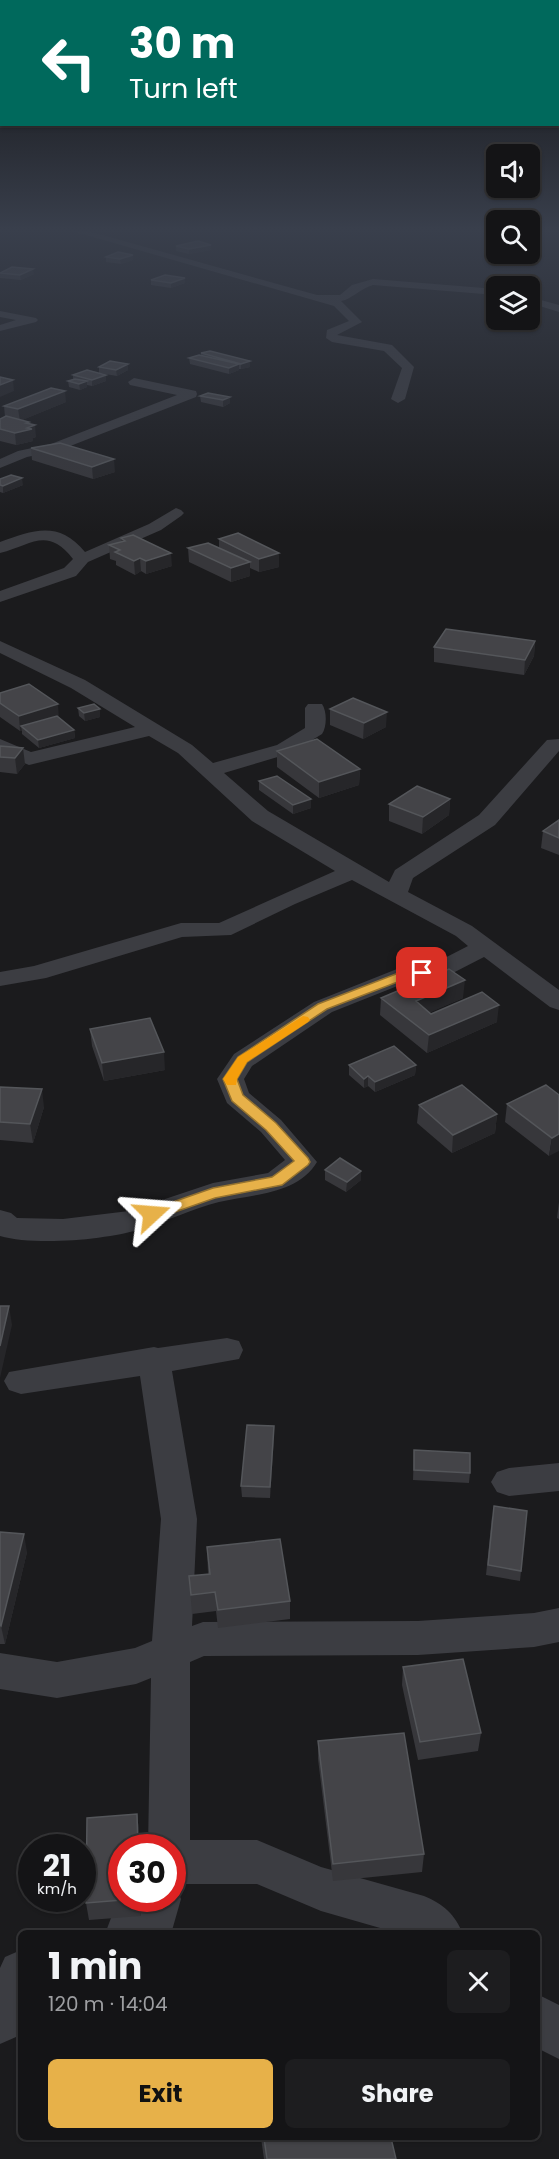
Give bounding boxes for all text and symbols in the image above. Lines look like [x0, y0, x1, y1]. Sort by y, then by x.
text: 30 m [129, 14, 235, 73]
icon: left [30, 24, 108, 102]
text: Turn left [129, 70, 238, 107]
map controls [486, 144, 540, 330]
button: sound [486, 144, 540, 198]
button: search [486, 210, 540, 264]
button: layers [486, 276, 540, 330]
pin [396, 947, 447, 998]
icon: arrive [405, 956, 438, 989]
position arrow [120, 1182, 184, 1246]
speed limit sign: 30 [108, 1834, 186, 1912]
text: 21 [43, 1844, 71, 1887]
text: km/h [37, 1878, 77, 1899]
text: 1 min [48, 1941, 142, 1992]
button: close [447, 1950, 510, 2013]
text: 120 m · 14:04 [48, 1990, 168, 2018]
button: Exit [48, 2059, 273, 2128]
button: Share [285, 2059, 510, 2128]

